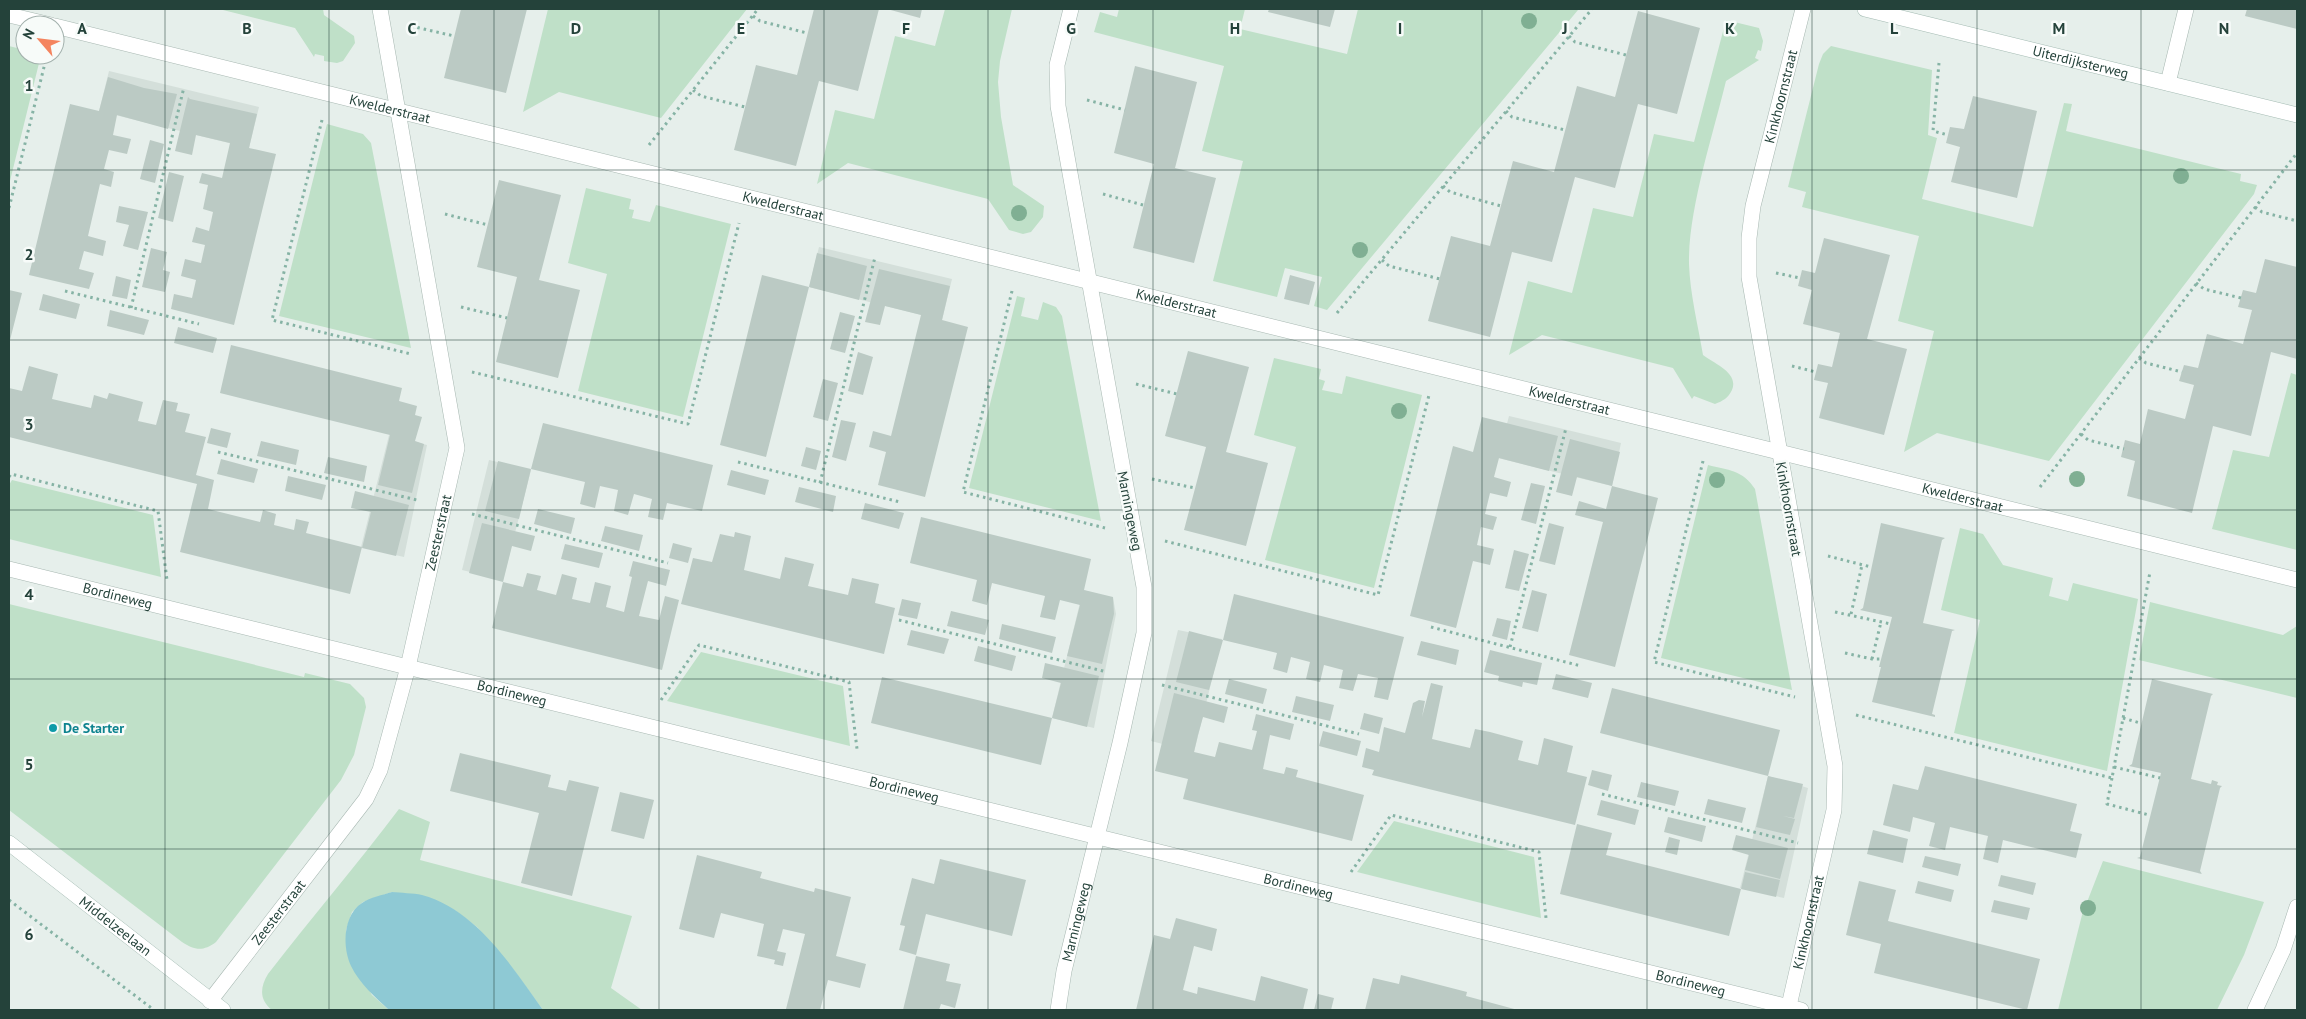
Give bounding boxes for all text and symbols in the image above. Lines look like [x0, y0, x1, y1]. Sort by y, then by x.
north arrow [15, 15, 65, 65]
text: A [77, 18, 87, 38]
text: B [242, 18, 252, 38]
text: C [408, 18, 417, 38]
text: D [571, 18, 581, 38]
text: E [737, 18, 745, 38]
text: F [902, 18, 910, 38]
text: G [1066, 18, 1076, 38]
text: H [1230, 18, 1240, 38]
text: I [1398, 18, 1402, 38]
text: J [1561, 18, 1568, 38]
text: K [1725, 18, 1735, 38]
text: L [1890, 18, 1899, 38]
text: M [2053, 18, 2065, 38]
text: N [2219, 18, 2229, 38]
text: N [18, 26, 39, 42]
street label: Uiterdijksterweg [2031, 41, 2130, 82]
street label: Kinkhoornstraat [1760, 48, 1801, 145]
text: 1 [24, 75, 34, 95]
street label: Kwelderstraat [348, 90, 432, 127]
street label: Kwelderstraat [741, 187, 826, 225]
text: 2 [24, 244, 34, 264]
street label: Kwelderstraat [1134, 284, 1219, 322]
street label: Kwelderstraat [1527, 382, 1612, 419]
text: 3 [24, 414, 34, 434]
street label: Kinkhoornstraat [1772, 460, 1806, 558]
street label: Marningeweg [1113, 470, 1147, 552]
street label: Kwelderstraat [1920, 479, 2005, 516]
street label: Zeesterstraat [421, 492, 455, 572]
street label: Bordineweg [81, 579, 154, 613]
text: 4 [24, 584, 34, 604]
street label: Bordineweg [475, 676, 549, 710]
place label: De Starter [63, 719, 124, 737]
marker: De Starter [47, 722, 59, 734]
text: 5 [24, 754, 34, 774]
street label: Bordineweg [868, 772, 941, 807]
street label: Bordineweg [1262, 869, 1335, 904]
street label: Kinkhoornstraat [1789, 873, 1828, 971]
street label: Zeesterstraat [248, 876, 309, 949]
street label: Marningeweg [1058, 880, 1094, 963]
street label: Middelzeelaan [76, 892, 155, 960]
text: 6 [24, 924, 34, 944]
street label: Bordineweg [1654, 966, 1727, 1000]

